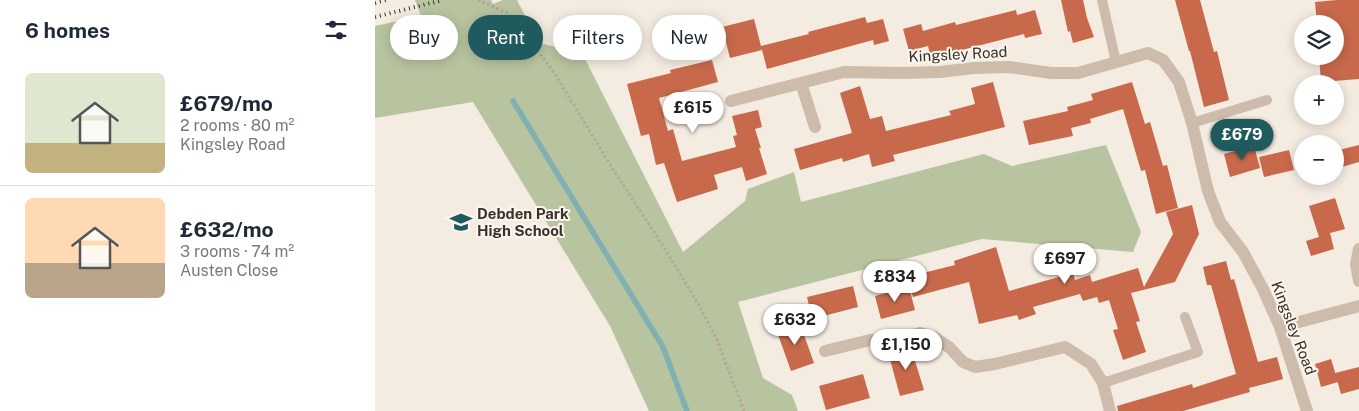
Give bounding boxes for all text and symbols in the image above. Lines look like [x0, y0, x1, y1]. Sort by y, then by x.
chip: Buy [390, 15, 458, 60]
chip: Rent [468, 15, 543, 60]
chip: Filters [553, 15, 642, 60]
chip: New [652, 15, 726, 60]
map controls [1294, 15, 1344, 185]
button: layers [1294, 15, 1344, 65]
icon: filters [322, 16, 350, 44]
text: 6 homes [25, 18, 110, 43]
street label: Kingsley Road [908, 43, 1008, 65]
button: + [1294, 75, 1344, 125]
text: £679/mo [180, 91, 273, 116]
pin: £615 [663, 92, 723, 134]
icon: home [65, 93, 125, 153]
text: £615 [674, 98, 712, 117]
text: 2 rooms · 80 m² [180, 116, 294, 135]
pin: £679 [1212, 119, 1272, 161]
text: £679 [1221, 125, 1263, 144]
text: Kingsley Road [180, 135, 286, 154]
button: − [1294, 135, 1344, 185]
place label: Debden Park High School [477, 205, 569, 239]
school or university icon: Debden Park High School [448, 209, 474, 235]
text: £632/mo [180, 217, 274, 242]
icon: home [65, 218, 125, 278]
text: 3 rooms · 74 m² [180, 242, 294, 261]
pin: £697 [1035, 242, 1095, 285]
text: £697 [1044, 249, 1086, 268]
pin: £834 [865, 260, 925, 303]
text: Austen Close [180, 261, 278, 280]
text: £834 [874, 267, 916, 286]
street label: Kingsley Road [1268, 279, 1320, 377]
pin: £632 [765, 304, 825, 346]
text: £632 [774, 310, 816, 329]
pin: £1,150 [865, 328, 947, 371]
text: £1,150 [881, 335, 931, 354]

